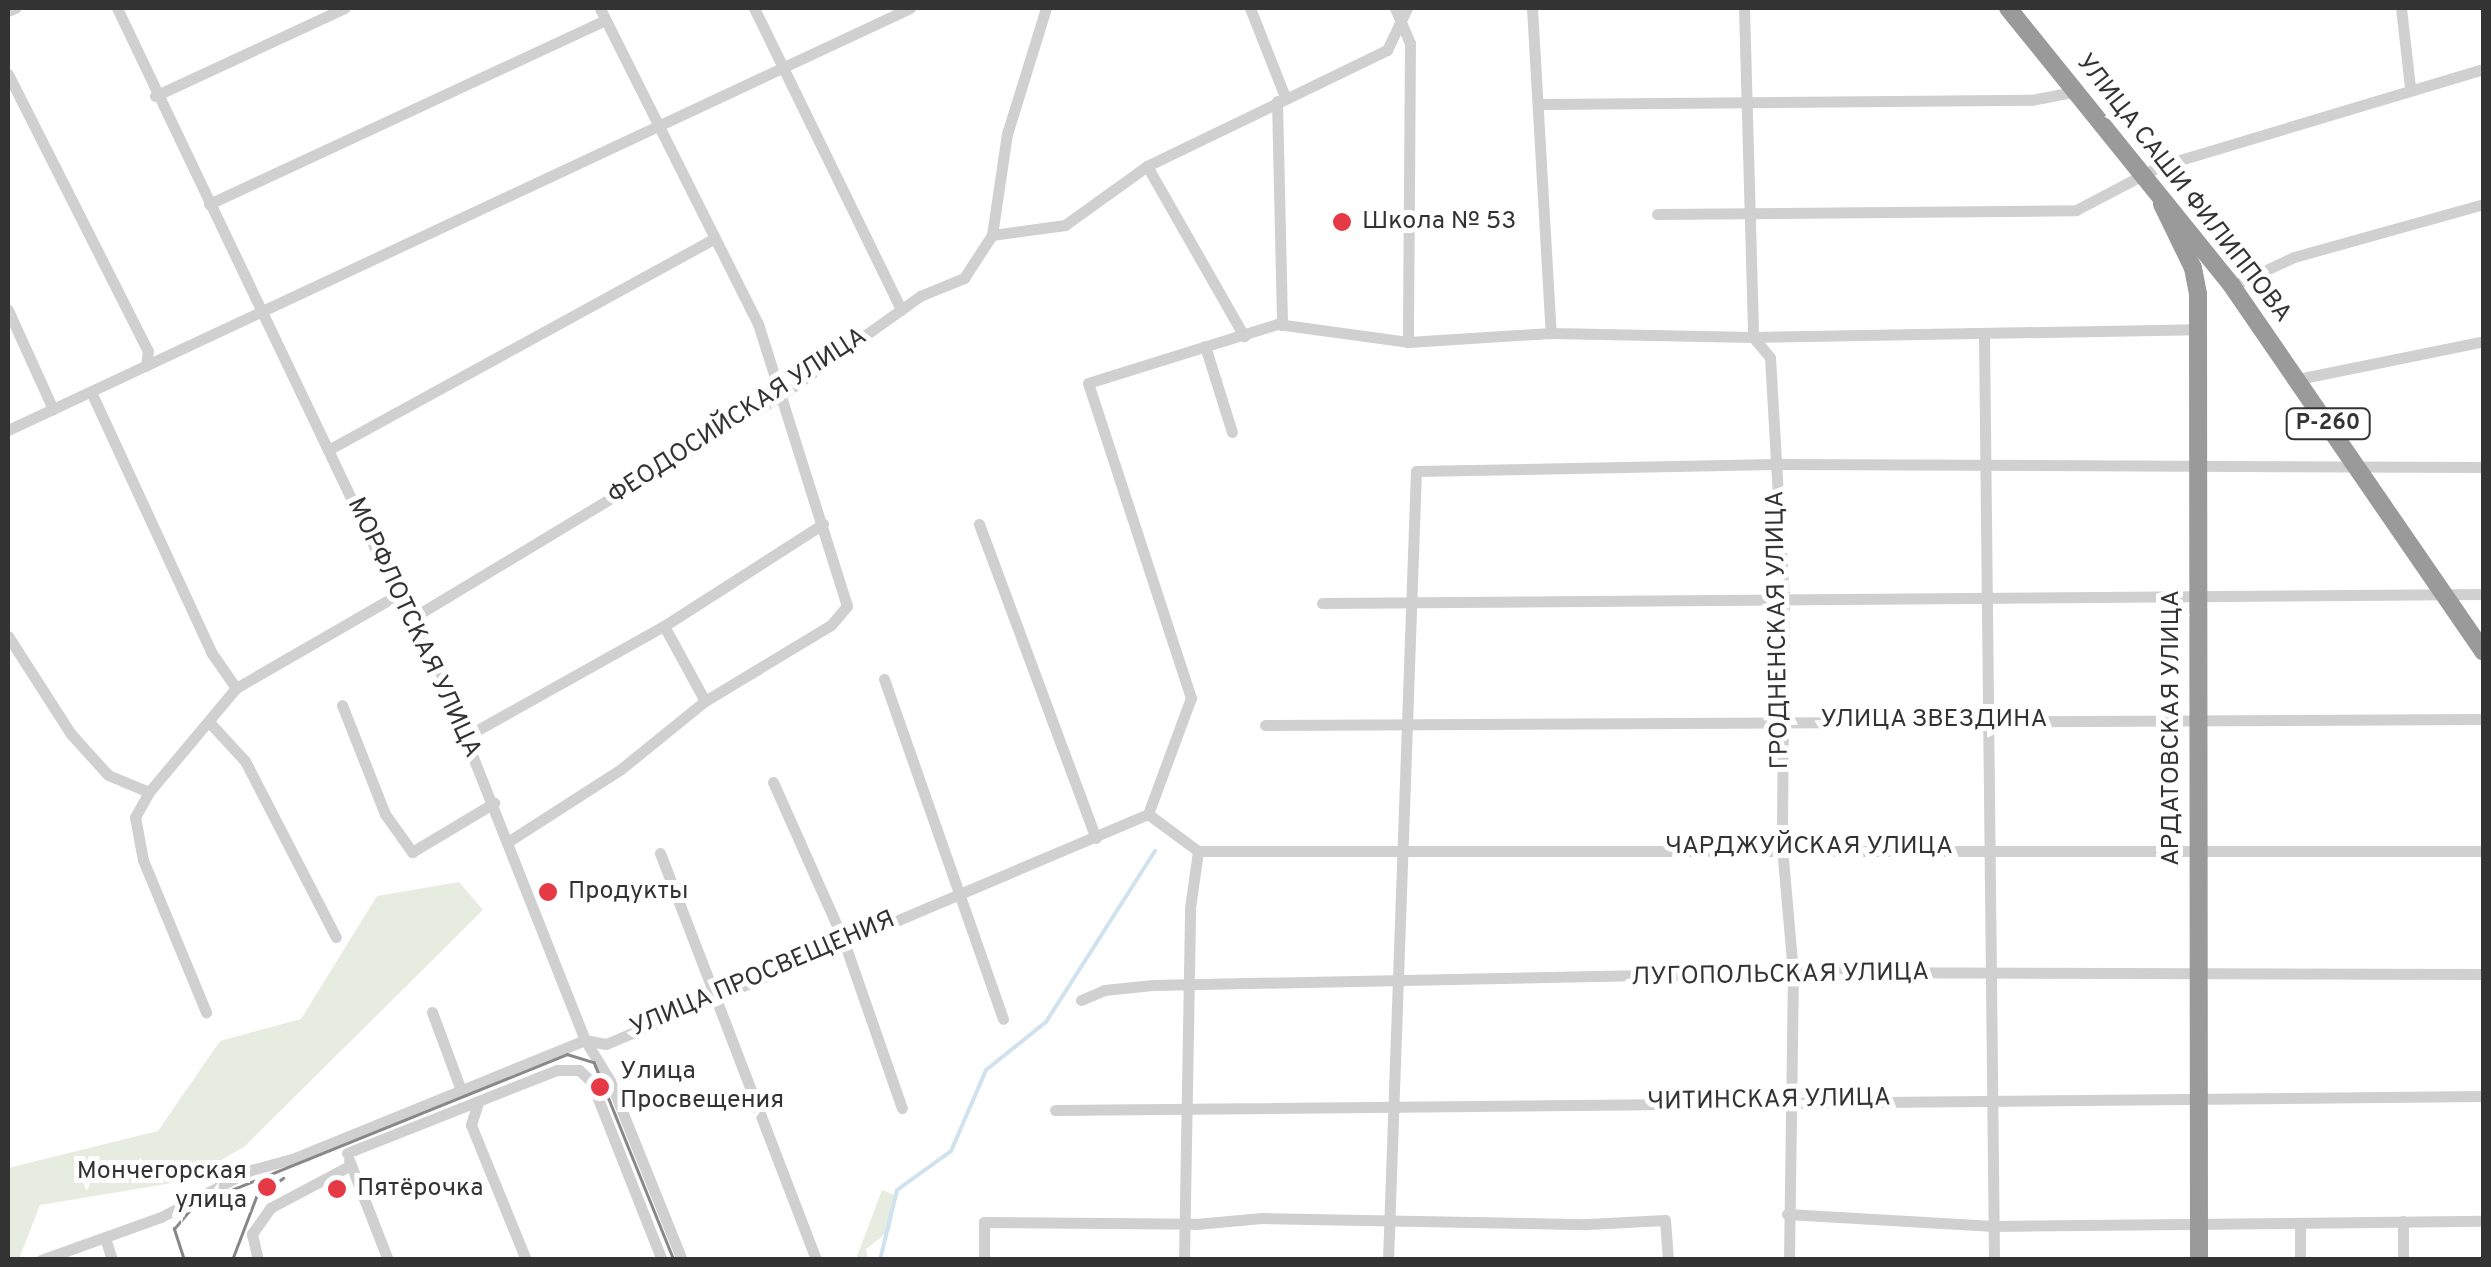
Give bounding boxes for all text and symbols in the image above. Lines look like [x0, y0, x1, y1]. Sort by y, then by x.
street label: УЛИЦА САШИ ФИЛИППОВА [2069, 49, 2297, 329]
place label: Школа № 53 [1362, 207, 1516, 237]
marker: Школа № 53 [1331, 211, 1353, 233]
street label: ФЕОДОСИЙСКАЯ УЛИЦА [603, 322, 873, 512]
road number: Р-260 [2286, 407, 2370, 441]
street label: ГРОДНЕНСКАЯ УЛИЦА [1762, 490, 1796, 770]
street label: МОРФЛОТСКАЯ УЛИЦА [340, 493, 486, 763]
street label: АРДАТОВСКАЯ УЛИЦА [2157, 590, 2187, 866]
street label: УЛИЦА ЗВЕЗДИНА [1820, 705, 2048, 735]
street label: ЧАРДЖУЙСКАЯ УЛИЦА [1665, 832, 1953, 862]
place label: Продукты [568, 877, 688, 907]
marker: Продукты [537, 881, 559, 903]
street label: УЛИЦА ПРОСВЕЩЕНИЯ [626, 905, 900, 1045]
street label: ЛУГОПОЛЬСКАЯ УЛИЦА [1631, 958, 1929, 994]
place label: Улица Просвещения [620, 1058, 784, 1117]
marker: Улица Просвещения [589, 1076, 611, 1098]
street label: ЧИТИНСКАЯ УЛИЦА [1647, 1084, 1891, 1118]
place label: Мончегорская улица [77, 1158, 247, 1217]
place label: Пятёрочка [357, 1174, 483, 1204]
marker: Мончегорская улица [256, 1176, 278, 1198]
marker: Пятёрочка [326, 1178, 348, 1200]

